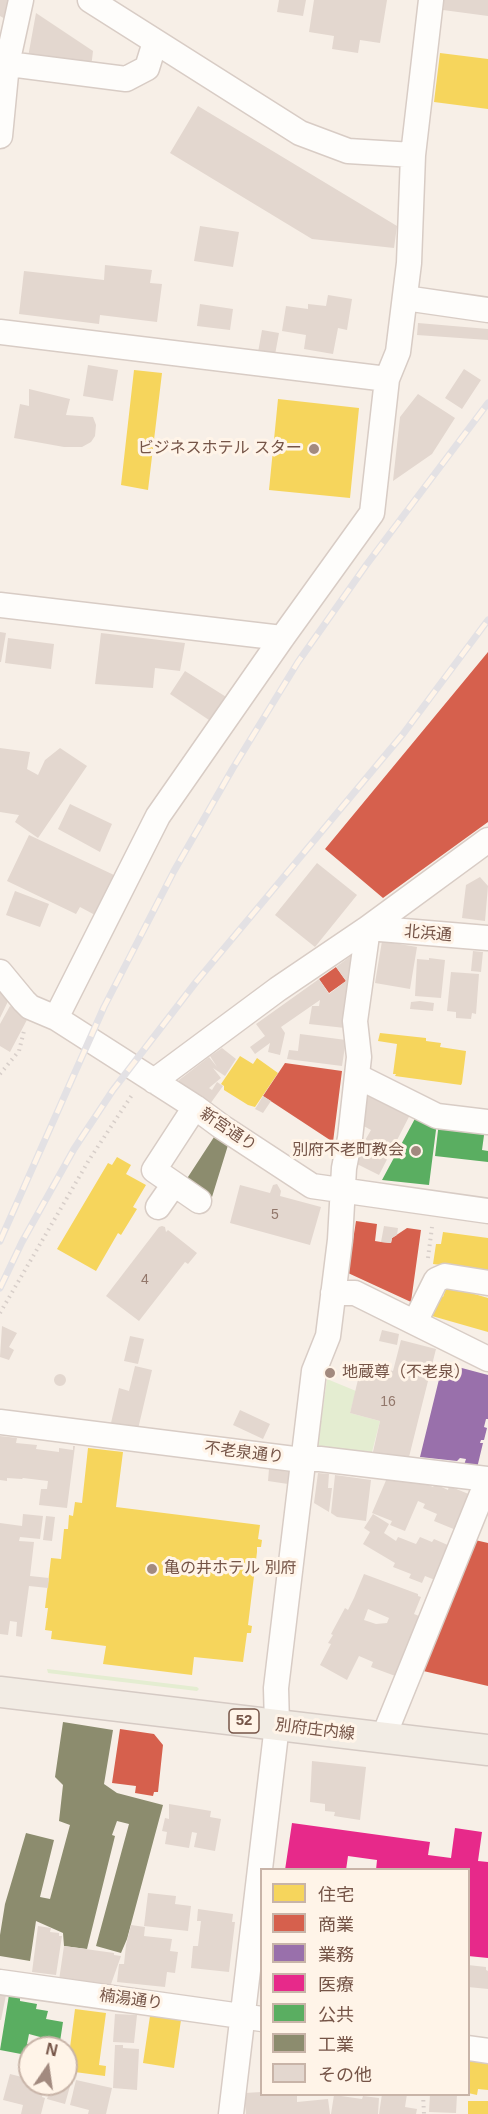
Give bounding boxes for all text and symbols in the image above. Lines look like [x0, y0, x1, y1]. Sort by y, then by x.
place label: ビジネスホテル スター [138, 439, 302, 459]
marker: ビジネスホテル スター [307, 442, 321, 456]
street label: 北浜通 [403, 922, 453, 946]
street label: 新宮通り [196, 1104, 260, 1156]
place label: 別府不老町教会 [292, 1141, 404, 1161]
marker: 別府不老町教会 [409, 1144, 423, 1158]
house number: 5 [271, 1207, 279, 1223]
house number: 4 [141, 1272, 149, 1288]
place label: 地蔵尊（不老泉） [342, 1363, 470, 1383]
marker: 地蔵尊（不老泉） [323, 1366, 337, 1380]
house number: 16 [380, 1394, 396, 1410]
street label: 不老泉通り [203, 1439, 285, 1467]
place label: 亀の井ホテル 別府 [164, 1559, 296, 1579]
marker: 亀の井ホテル 別府 [145, 1562, 159, 1576]
road number: 52 [229, 1709, 259, 1733]
street label: 別府庄内線 [274, 1716, 356, 1744]
legend [260, 1868, 470, 2096]
text: 住宅 [318, 1885, 354, 1905]
text: 商業 [318, 1915, 354, 1935]
text: 業務 [318, 1945, 354, 1965]
text: 医療 [318, 1975, 354, 1995]
street label: 楠湯通り [98, 1986, 164, 2014]
text: 公共 [318, 2005, 354, 2025]
text: 工業 [318, 2035, 354, 2055]
north arrow [18, 2036, 78, 2096]
text: N [44, 2040, 59, 2060]
text: その他 [318, 2065, 372, 2085]

